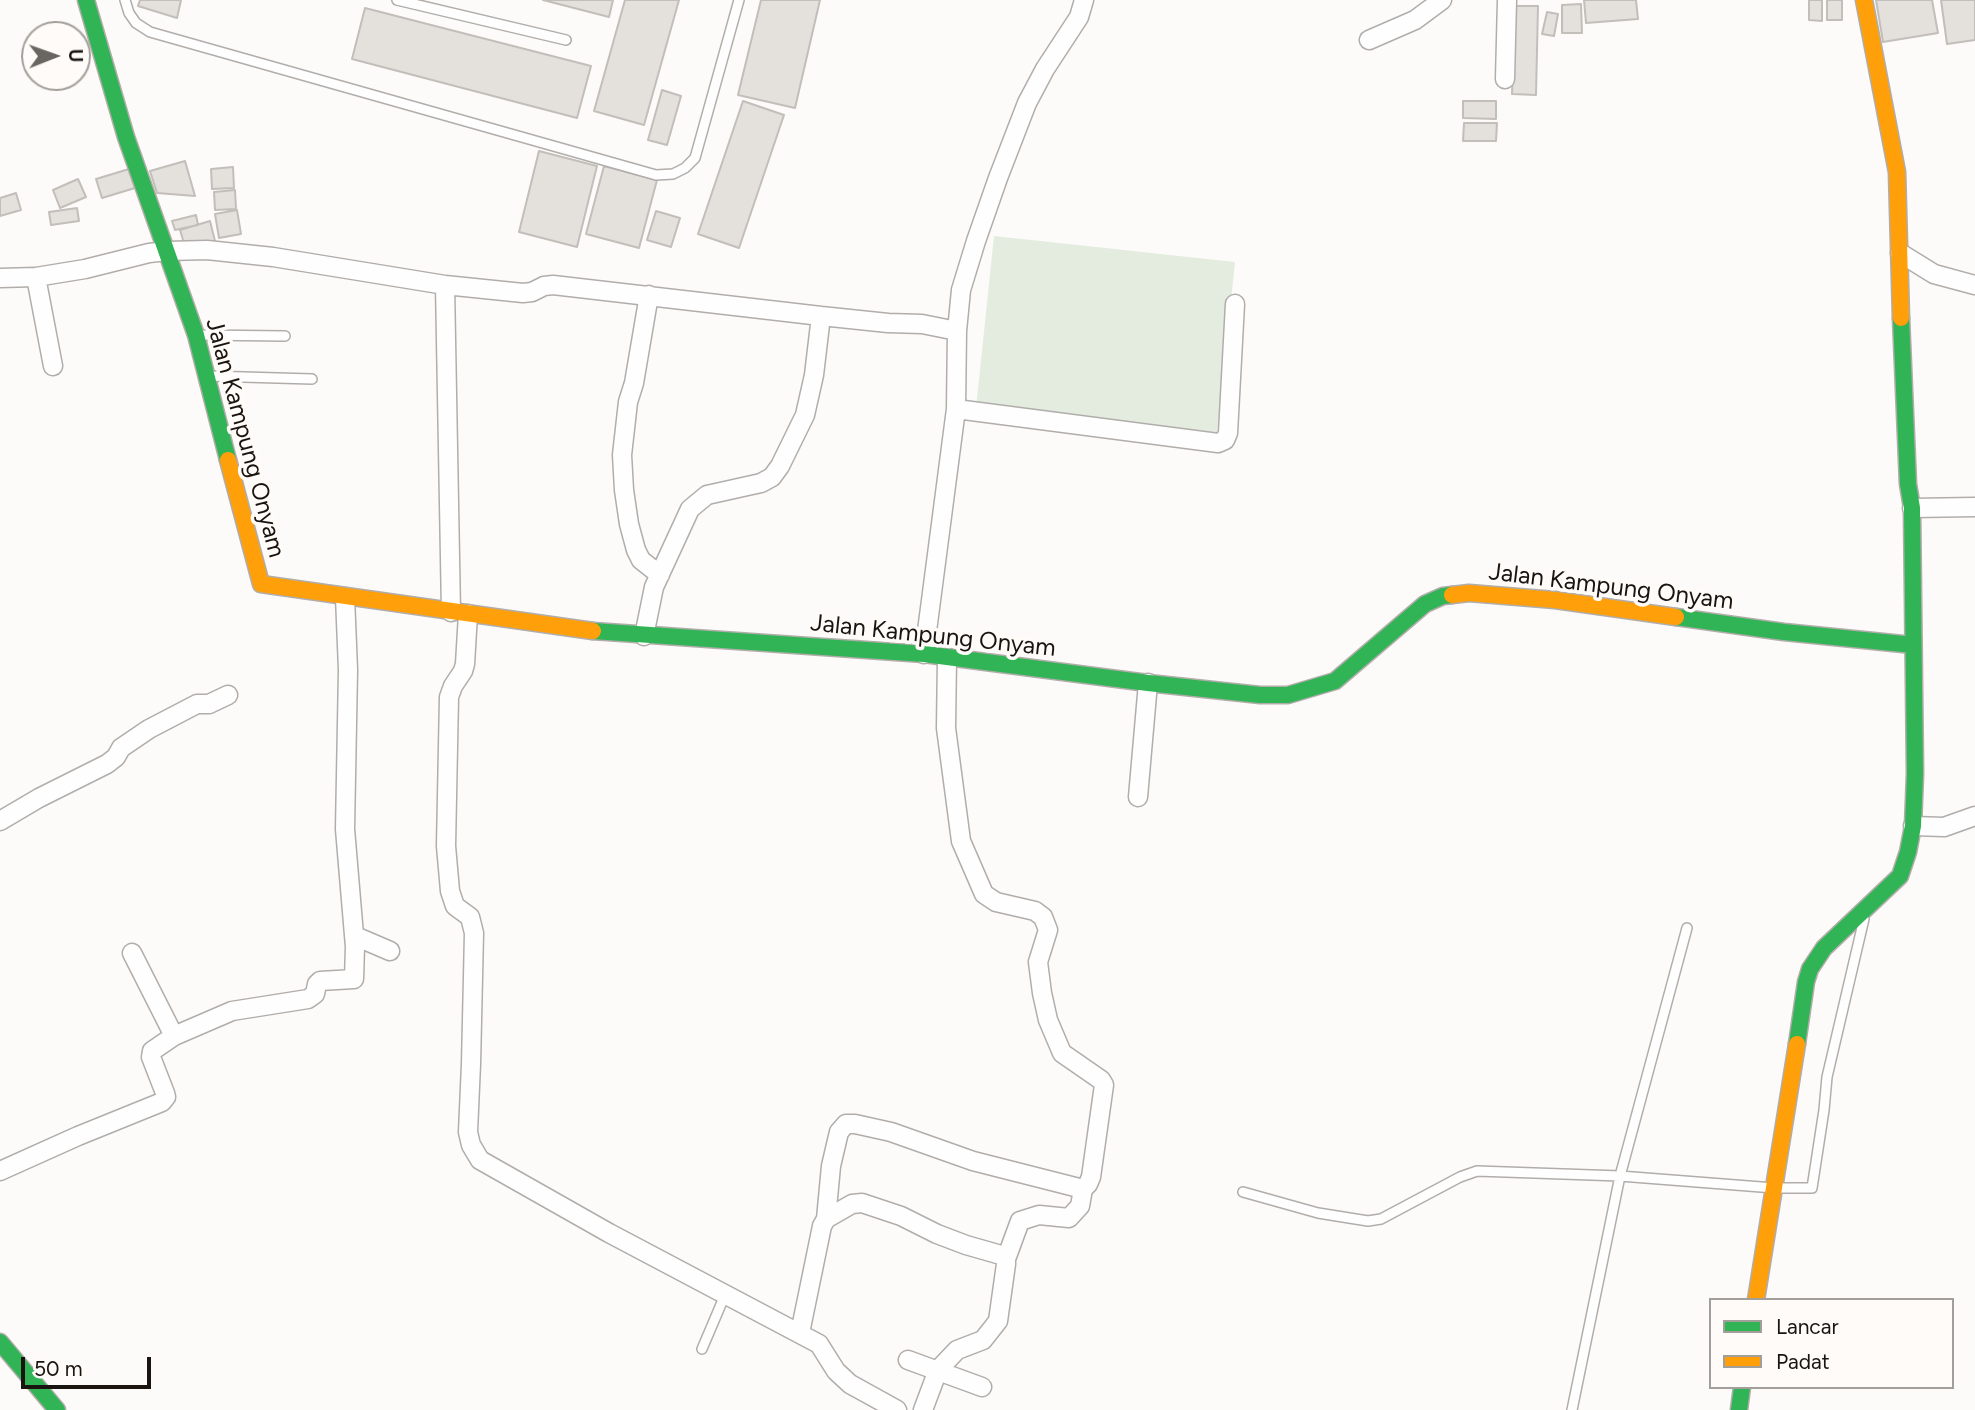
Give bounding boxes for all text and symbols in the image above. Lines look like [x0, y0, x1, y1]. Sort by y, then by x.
north arrow [21, 21, 91, 91]
text: U [64, 49, 87, 63]
street label: Jalan Kampung Onyam [199, 315, 291, 561]
street label: Jalan Kampung Onyam [1487, 558, 1735, 616]
street label: Jalan Kampung Onyam [809, 609, 1057, 663]
legend [1709, 1298, 1954, 1389]
text: Lancar [1776, 1314, 1839, 1339]
scale bar [24, 1344, 154, 1388]
text: Padat [1776, 1349, 1830, 1374]
text: 50 m [34, 1356, 83, 1381]

